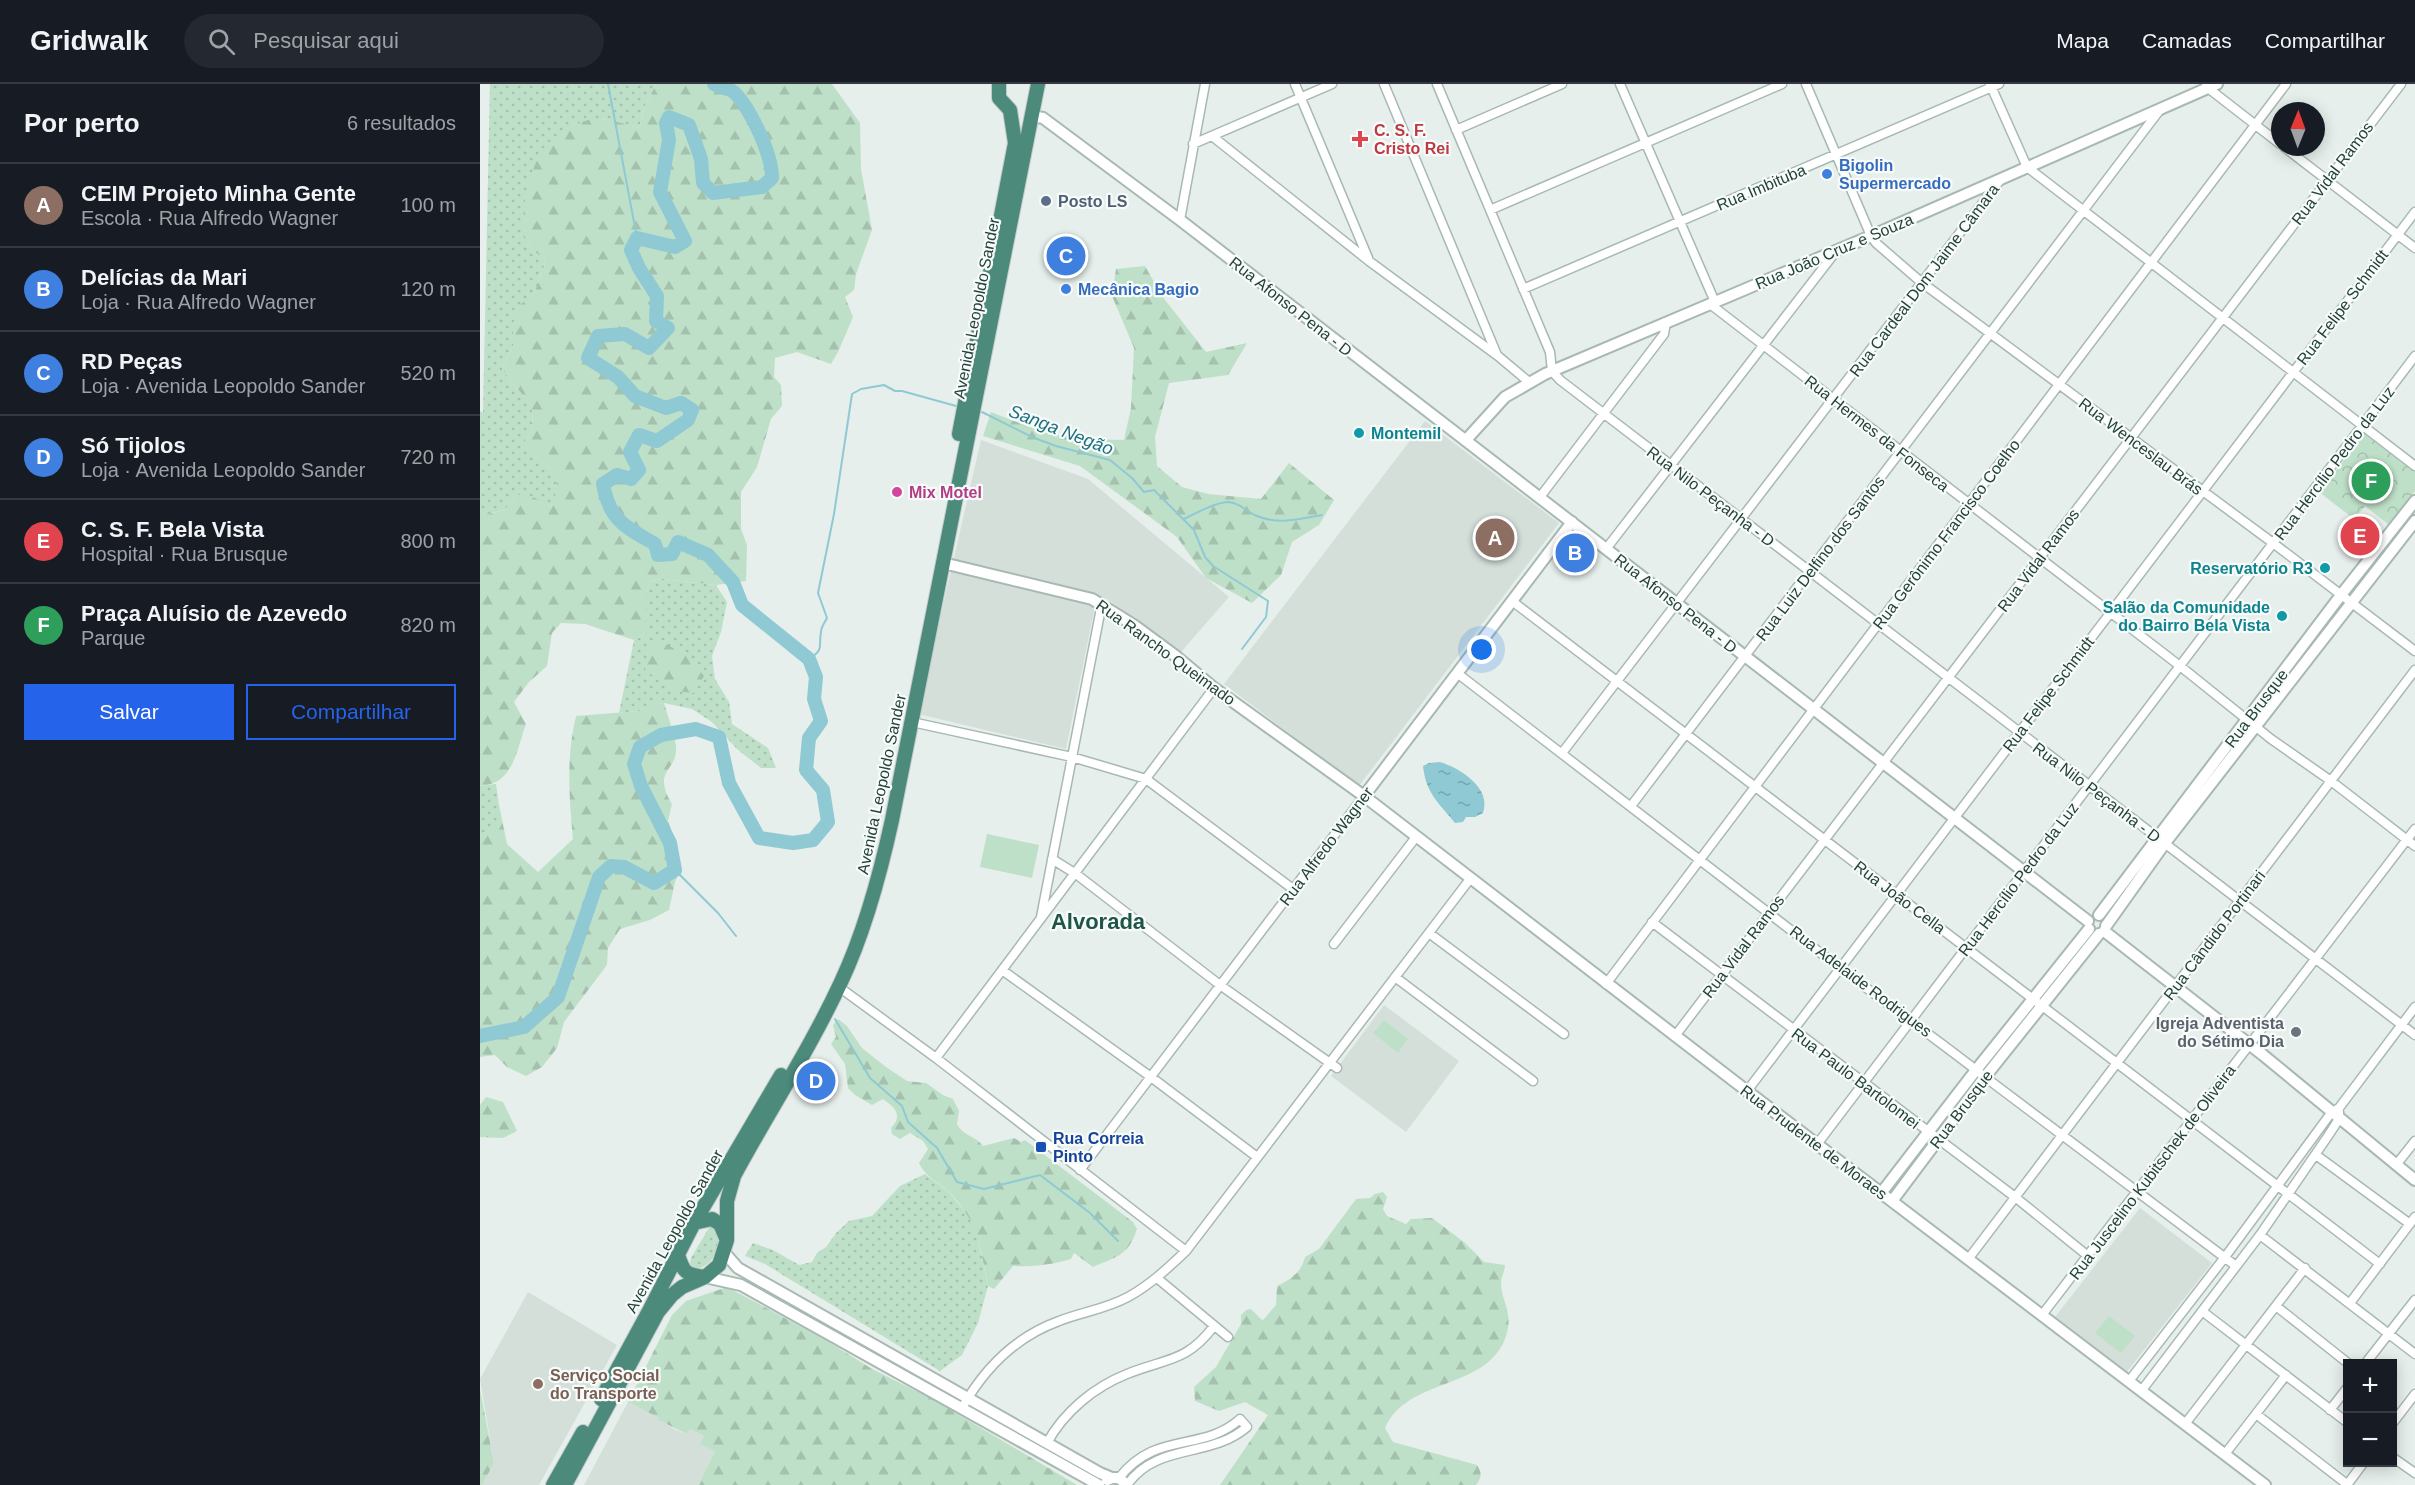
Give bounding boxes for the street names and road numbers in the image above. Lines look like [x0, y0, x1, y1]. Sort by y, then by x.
street label: Rua Vidal Ramos [2288, 119, 2377, 228]
street label: Rua Imbituba [1714, 161, 1808, 214]
street label: Rua Cardeal Dom Jaime Câmara [1846, 181, 2002, 380]
street label: Rua João Cruz e Souza [1753, 210, 1916, 292]
street label: Avenida Leopoldo Sander [951, 216, 1003, 400]
street label: Rua Felipe Schmidt [2294, 246, 2392, 368]
street label: Rua Afonso Pena - D [1226, 253, 1355, 359]
street label: Rua Hermes da Fonseca [1801, 372, 1952, 495]
street label: Rua Hercílio Pedro da Luz [2271, 383, 2398, 543]
street label: Rua Wenceslau Brás [2076, 394, 2206, 498]
street label: Rua Gerônimo Francisco Coelho [1869, 436, 2023, 632]
street label: Rua Nilo Peçanha - D [1644, 443, 1778, 550]
street label: Rua Luiz Delfino dos Santos [1753, 473, 1888, 644]
street label: Rua Vidal Ramos [1994, 506, 2083, 615]
street label: Rua Afonso Pena - D [1611, 550, 1740, 656]
street label: Rua Rancho Queimado [1093, 596, 1238, 708]
street label: Rua Felipe Schmidt [2000, 633, 2098, 755]
street label: Rua Brusque [2222, 666, 2291, 751]
street label: Avenida Leopoldo Sander [854, 692, 909, 876]
street label: Rua Nilo Peçanha - D [2030, 739, 2164, 846]
street label: Rua Alfredo Wagner [1276, 783, 1377, 909]
street label: Rua Hercílio Pedro da Luz [1955, 799, 2082, 959]
street label: Rua João Cella [1851, 858, 1949, 937]
street label: Rua Cândido Portinari [2160, 867, 2269, 1003]
street label: Rua Vidal Ramos [1699, 892, 1788, 1001]
street label: Rua Adelaide Rodrigues [1787, 923, 1935, 1040]
street label: Rua Paulo Bartolomei [1788, 1025, 1923, 1132]
street label: Rua Juscelino Kubitschek de Oliveira [2066, 1062, 2239, 1283]
street label: Rua Brusque [1927, 1067, 1996, 1152]
street label: Rua Prudente de Moraes [1737, 1082, 1890, 1203]
street label: Avenida Leopoldo Sander [622, 1146, 727, 1316]

